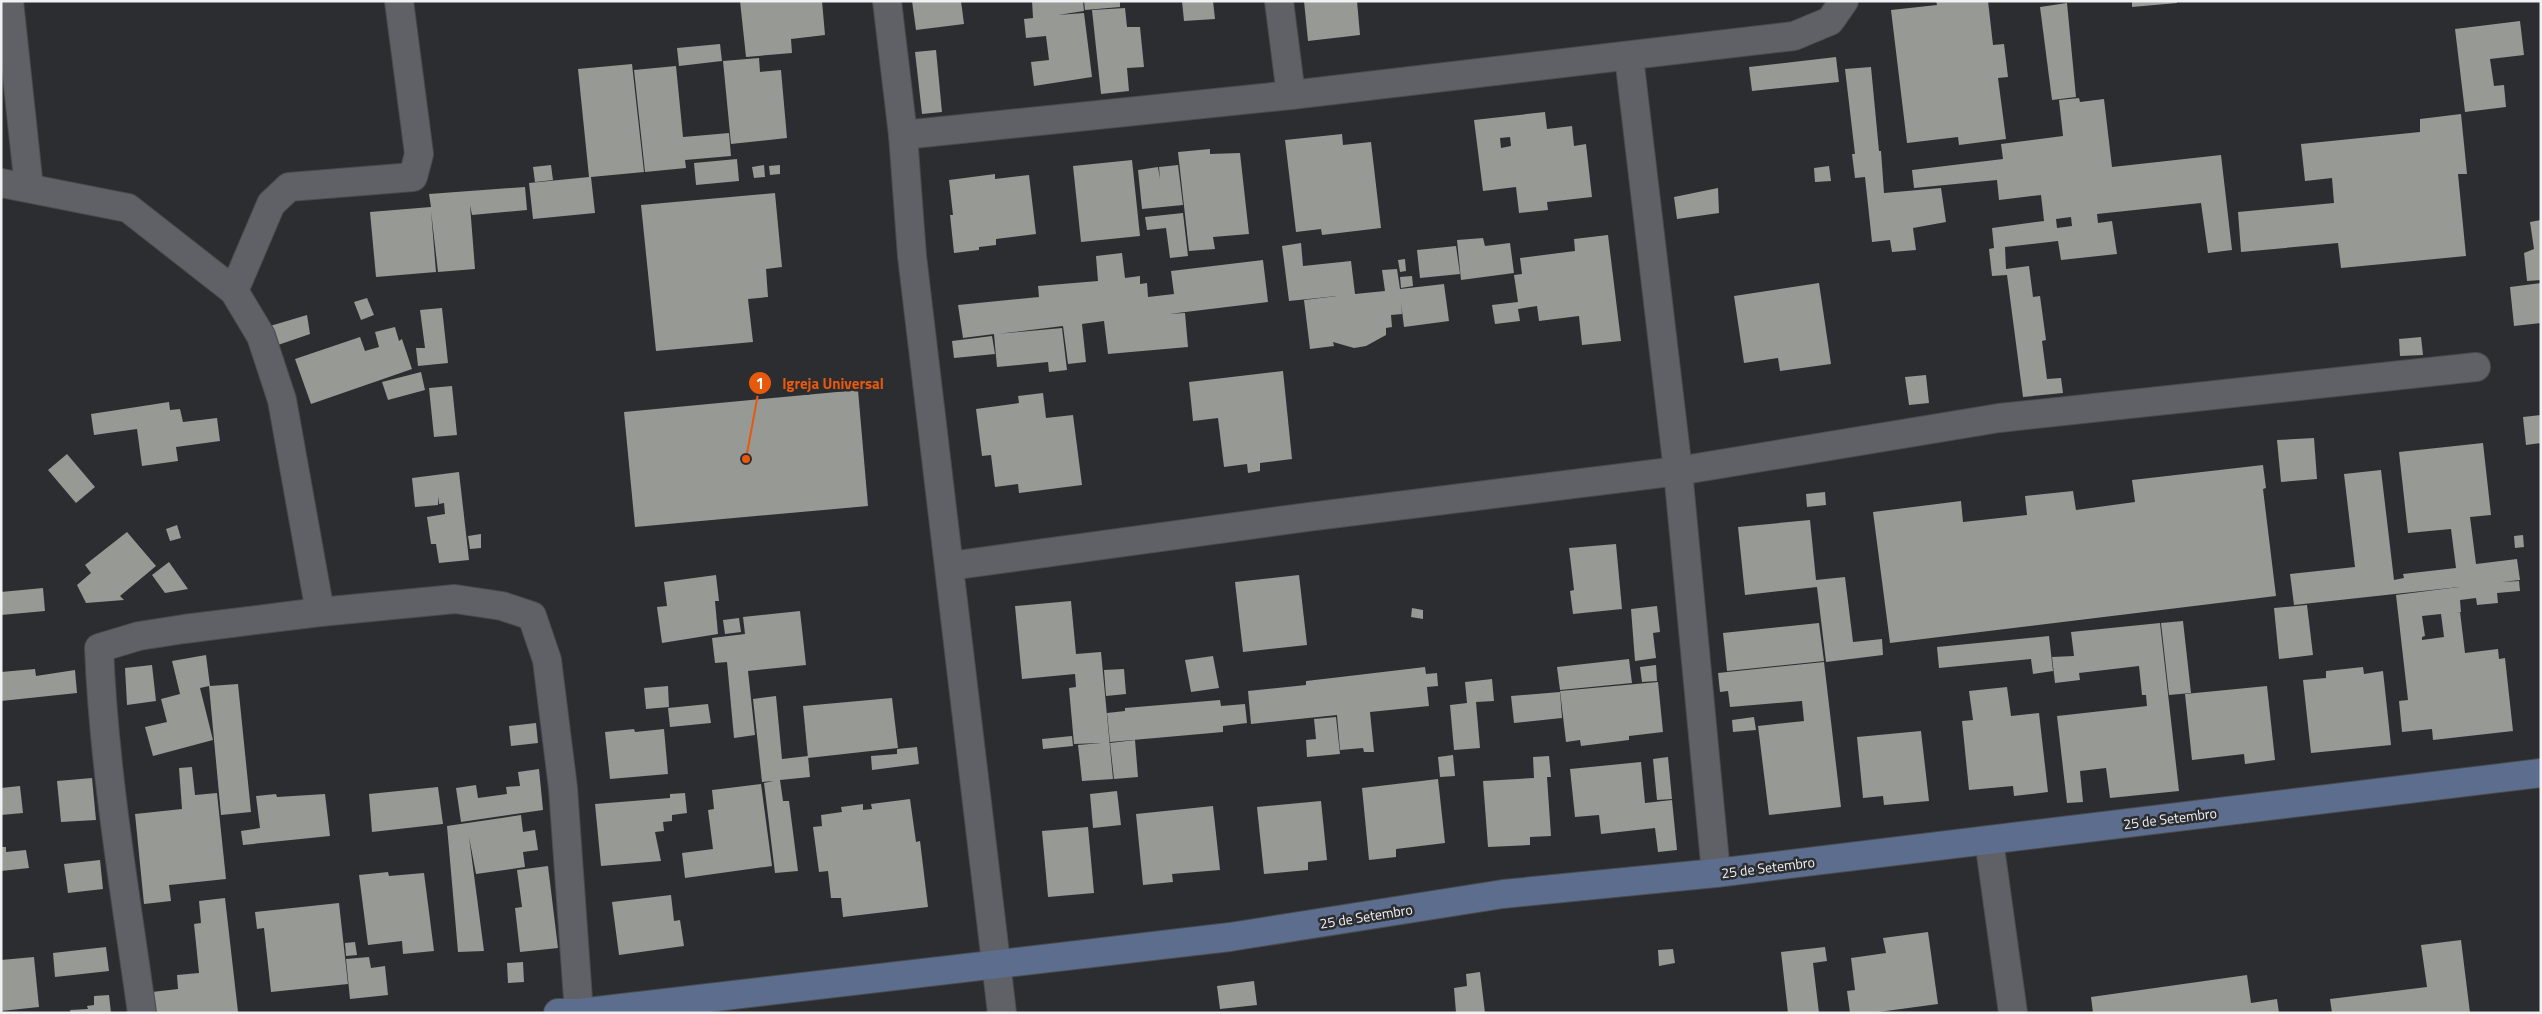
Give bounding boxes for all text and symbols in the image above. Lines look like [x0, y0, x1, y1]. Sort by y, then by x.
callout: Igreja Universal [748, 368, 894, 398]
text: 1 [756, 372, 764, 395]
text: Igreja Universal [782, 372, 884, 395]
street label: 25 de Setembro [2122, 802, 2218, 834]
street label: 25 de Setembro [1720, 851, 1816, 883]
street label: 25 de Setembro [1318, 898, 1414, 934]

